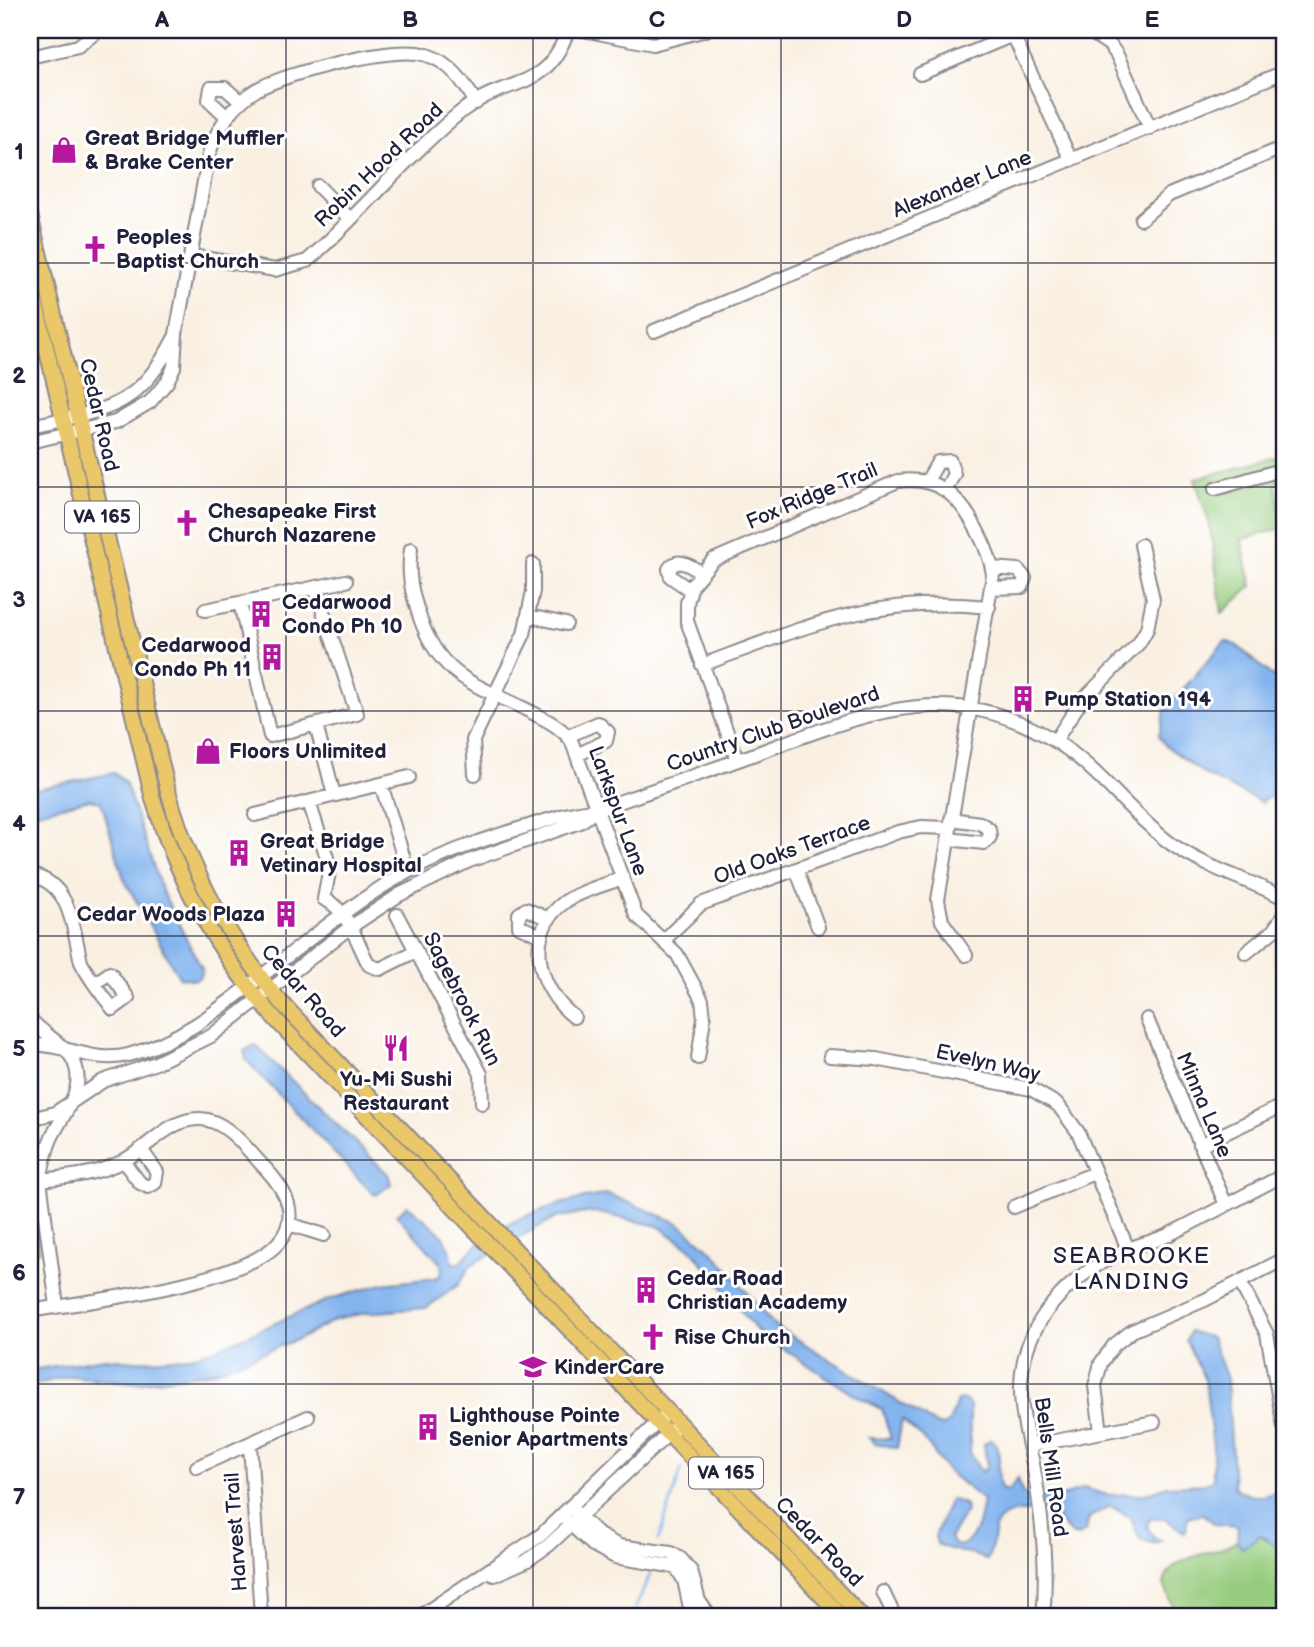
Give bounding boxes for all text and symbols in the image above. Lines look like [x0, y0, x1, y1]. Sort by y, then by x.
text: A [154, 6, 170, 34]
text: B [402, 6, 418, 34]
text: C [649, 6, 665, 34]
text: D [896, 6, 912, 34]
text: E [1145, 6, 1160, 34]
street label: Robin Hood Road [310, 97, 448, 233]
place label: Great Bridge Muffler & Brake Center [85, 126, 285, 175]
shop icon: Great Bridge Muffler & Brake Center [49, 135, 79, 165]
text: 1 [14, 138, 24, 166]
street label: Alexander Lane [889, 145, 1035, 223]
place label: Peoples Baptist Church [116, 225, 259, 274]
church icon: Peoples Baptist Church [80, 234, 110, 264]
street label: Cedar Road [74, 356, 124, 474]
text: 2 [12, 362, 26, 390]
street label: Fox Ridge Trail [743, 457, 881, 535]
place label: Chesapeake First Church Nazarene [208, 499, 376, 548]
road number: VA 165 [65, 502, 139, 532]
church icon: Chesapeake First Church Nazarene [172, 508, 202, 538]
text: 3 [12, 586, 26, 614]
place label: Cedarwood Condo Ph 10 [282, 590, 403, 639]
building icon: Cedarwood Condo Ph 10 [246, 599, 276, 629]
place label: Cedarwood Condo Ph 11 [135, 633, 251, 682]
building icon: Cedarwood Condo Ph 11 [257, 642, 287, 672]
street label: Country Club Boulevard [663, 681, 883, 777]
building icon: Pump Station 194 [1008, 684, 1038, 714]
place label: Pump Station 194 [1044, 687, 1212, 712]
shop icon: Floors Unlimited [193, 736, 223, 766]
place label: Floors Unlimited [229, 739, 386, 764]
street label: Larkspur Lane [583, 743, 653, 879]
text: 4 [12, 810, 26, 838]
street label: Old Oaks Terrace [710, 810, 874, 890]
place label: Great Bridge Vetinary Hospital [260, 829, 422, 878]
building icon: Great Bridge Vetinary Hospital [224, 838, 254, 868]
building icon: Cedar Woods Plaza [271, 899, 301, 929]
place label: Cedar Woods Plaza [77, 902, 265, 927]
street label: Sagebrook Run [418, 928, 506, 1070]
street label: Cedar Road [256, 939, 350, 1043]
restaurant icon: Yu-Mi Sushi Restaurant [381, 1033, 411, 1063]
text: 5 [12, 1035, 26, 1063]
street label: Evelyn Way [933, 1039, 1043, 1087]
street label: Minna Lane [1171, 1049, 1237, 1161]
place label: Yu-Mi Sushi Restaurant [340, 1067, 452, 1116]
district label: SEABROOKE LANDING [1053, 1242, 1211, 1296]
text: 6 [12, 1259, 26, 1287]
place label: Cedar Road Christian Academy [667, 1266, 847, 1315]
building icon: Cedar Road Christian Academy [631, 1275, 661, 1305]
church icon: Rise Church [638, 1322, 668, 1352]
place label: Rise Church [674, 1325, 791, 1350]
school or university icon: KinderCare [518, 1352, 548, 1382]
place label: KinderCare [554, 1355, 664, 1380]
street label: Bells Mill Road [1029, 1395, 1073, 1539]
place label: Lighthouse Pointe Senior Apartments [449, 1403, 628, 1452]
building icon: Lighthouse Pointe Senior Apartments [413, 1412, 443, 1442]
road number: VA 165 [689, 1457, 763, 1488]
street label: Harvest Trail [219, 1472, 253, 1592]
text: 7 [13, 1483, 26, 1511]
street label: Cedar Road [770, 1492, 868, 1592]

